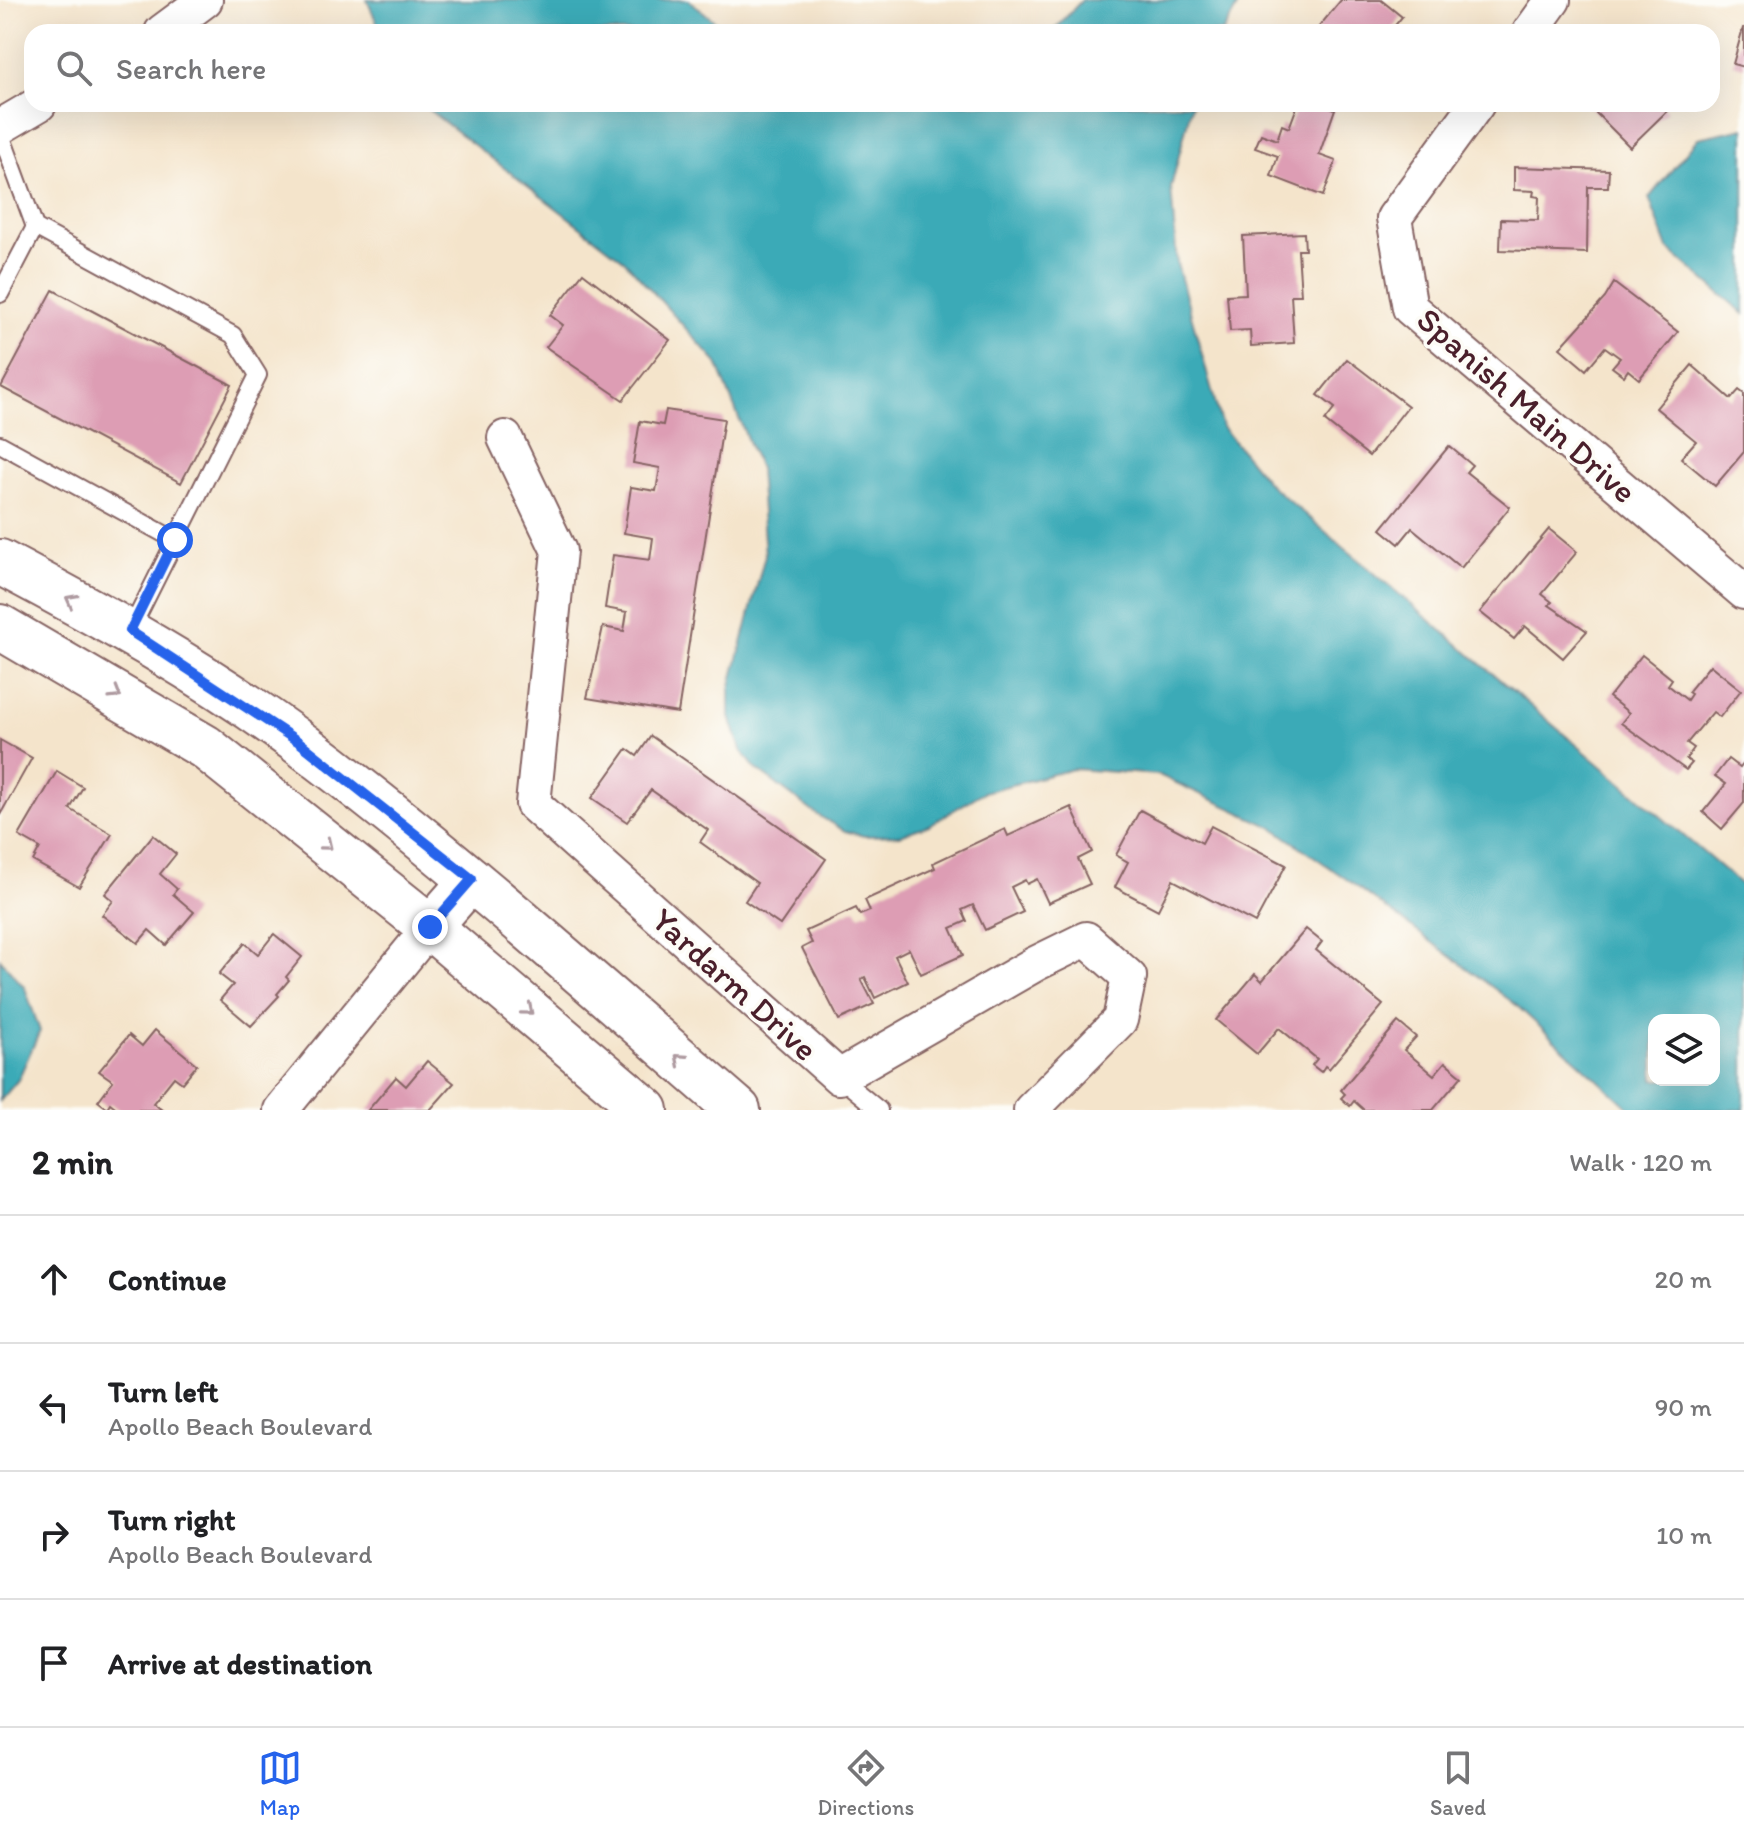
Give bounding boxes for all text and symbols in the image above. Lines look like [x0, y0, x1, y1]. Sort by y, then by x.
search box [24, 24, 1720, 112]
icon: search [52, 46, 96, 90]
text: Search here [116, 50, 266, 87]
street label: Spanish Main Drive [1408, 299, 1645, 512]
route start [157, 522, 193, 558]
one-way arrow [65, 594, 80, 609]
one-way arrow [107, 684, 122, 700]
one-way arrow [318, 835, 333, 849]
street label: Yardarm Drive [643, 899, 826, 1069]
route end [412, 909, 448, 945]
one-way arrow [518, 1000, 533, 1015]
map controls [1648, 1014, 1720, 1086]
button: layers [1648, 1014, 1720, 1086]
one-way arrow [674, 1054, 689, 1069]
text: 2 min [32, 1142, 113, 1183]
text: Walk · 120 m [1569, 1146, 1712, 1178]
icon: ahead [32, 1257, 76, 1301]
text: Continue [108, 1261, 227, 1298]
text: 20 m [1655, 1263, 1712, 1295]
text: Turn left [108, 1373, 219, 1410]
icon: left [32, 1385, 76, 1429]
text: 90 m [1655, 1391, 1712, 1423]
text: Apollo Beach Boulevard [108, 1410, 372, 1442]
text: Turn right [108, 1501, 236, 1538]
icon: right [32, 1513, 76, 1557]
text: 10 m [1656, 1519, 1712, 1551]
text: Apollo Beach Boulevard [108, 1538, 372, 1570]
icon: arrive [32, 1641, 76, 1685]
text: Arrive at destination [108, 1645, 372, 1682]
tab: Map [258, 1746, 302, 1821]
tab: Directions [818, 1746, 914, 1821]
tab: Saved [1430, 1746, 1486, 1821]

